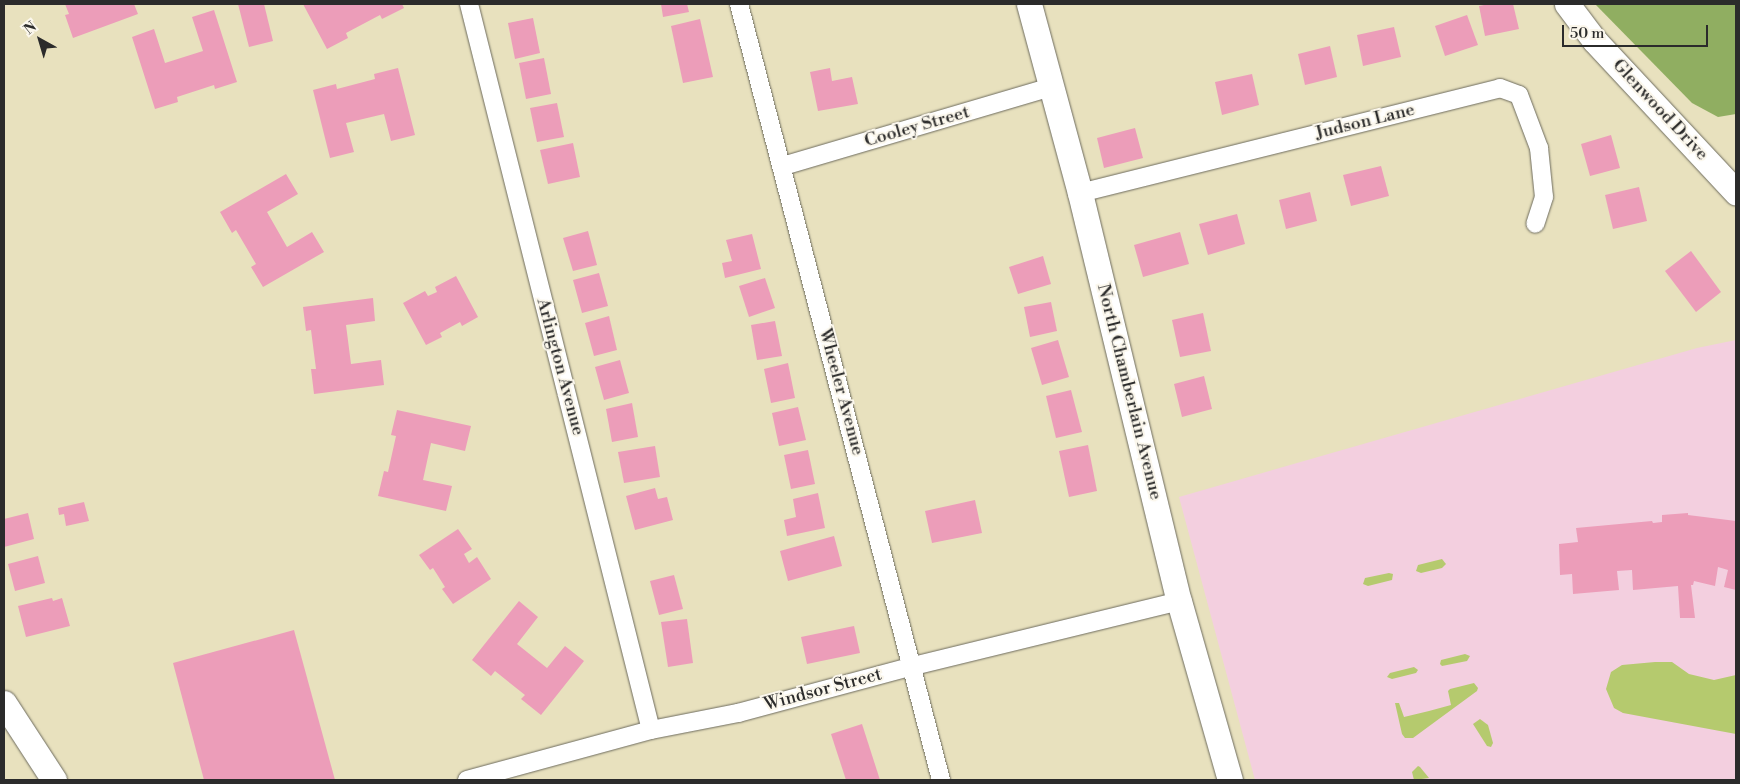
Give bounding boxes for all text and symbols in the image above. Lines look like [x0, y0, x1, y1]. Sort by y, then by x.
north arrow [15, 15, 65, 65]
scale bar [1565, 15, 1711, 47]
text: N [21, 18, 41, 39]
text: 50 m [1570, 24, 1604, 43]
street label: Glenwood Drive [1608, 55, 1712, 165]
street label: Judson Lane [1313, 99, 1417, 145]
street label: Cooley Street [862, 102, 972, 152]
street label: North Chamberlain Avenue [1092, 282, 1166, 502]
street label: Arlington Avenue [531, 296, 589, 438]
street label: Wheeler Avenue [814, 326, 868, 458]
street label: Windsor Street [762, 664, 884, 716]

